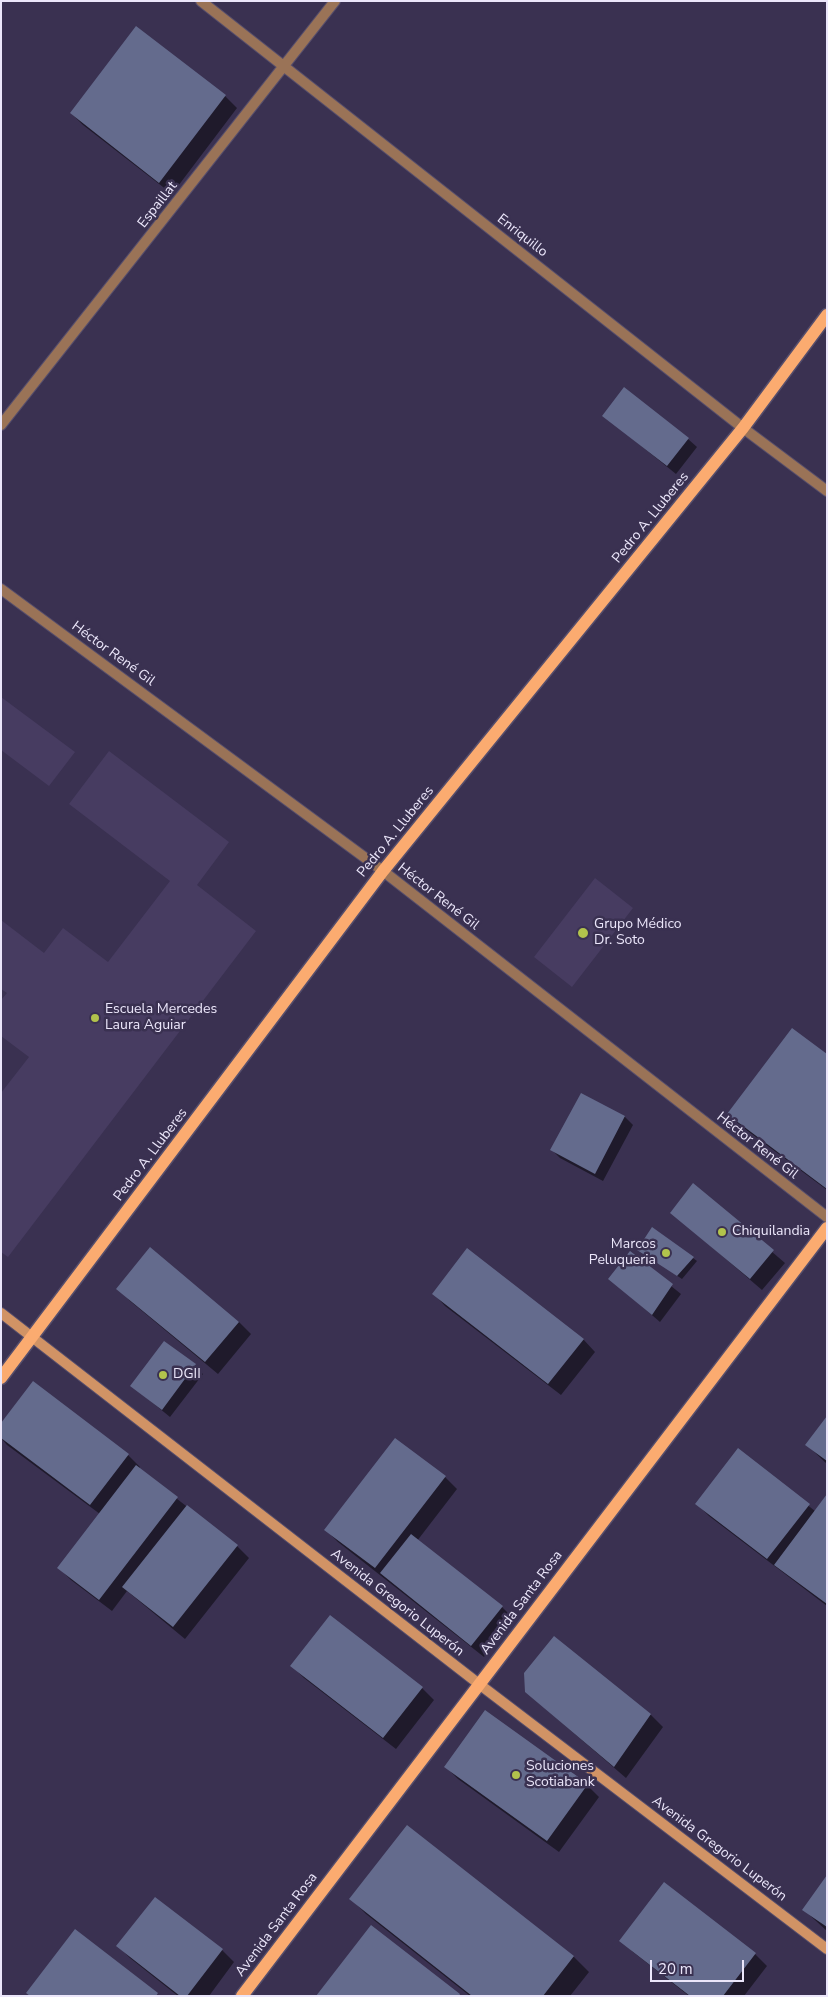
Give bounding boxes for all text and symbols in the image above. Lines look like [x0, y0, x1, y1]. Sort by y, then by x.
street label: Espaillat [135, 178, 181, 232]
street label: Enriquillo [493, 211, 551, 261]
street label: Pedro A. Lluberes [609, 469, 693, 567]
street label: Héctor René Gil [68, 618, 158, 690]
street label: Pedro A. Lluberes [354, 783, 438, 881]
street label: Héctor René Gil [394, 860, 482, 934]
place label: Grupo Médico Dr. Soto [594, 917, 682, 950]
marker: Grupo Médico Dr. Soto [576, 926, 590, 940]
place label: Escuela Mercedes Laura Aguiar [105, 1002, 217, 1034]
marker: Escuela Mercedes Laura Aguiar [89, 1012, 101, 1024]
street label: Pedro A. Lluberes [111, 1105, 191, 1205]
street label: Héctor René Gil [713, 1109, 801, 1183]
place label: Chiquilandia [732, 1224, 810, 1240]
marker: Chiquilandia [716, 1226, 728, 1238]
place label: Marcos Peluqueria [589, 1237, 656, 1270]
marker: Marcos Peluqueria [660, 1247, 672, 1259]
place label: DGII [173, 1367, 201, 1383]
marker: DGII [157, 1369, 169, 1381]
street label: Avenida Gregorio Luperón [327, 1546, 467, 1660]
street label: Avenida Santa Rosa [477, 1548, 567, 1658]
place label: Soluciones Scotiabank [526, 1759, 595, 1791]
marker: Soluciones Scotiabank [510, 1769, 522, 1781]
street label: Avenida Gregorio Luperón [648, 1793, 790, 1905]
street label: Avenida Santa Rosa [232, 1870, 322, 1980]
scale bar [653, 1950, 747, 1982]
text: 20 m [658, 1959, 693, 1979]

